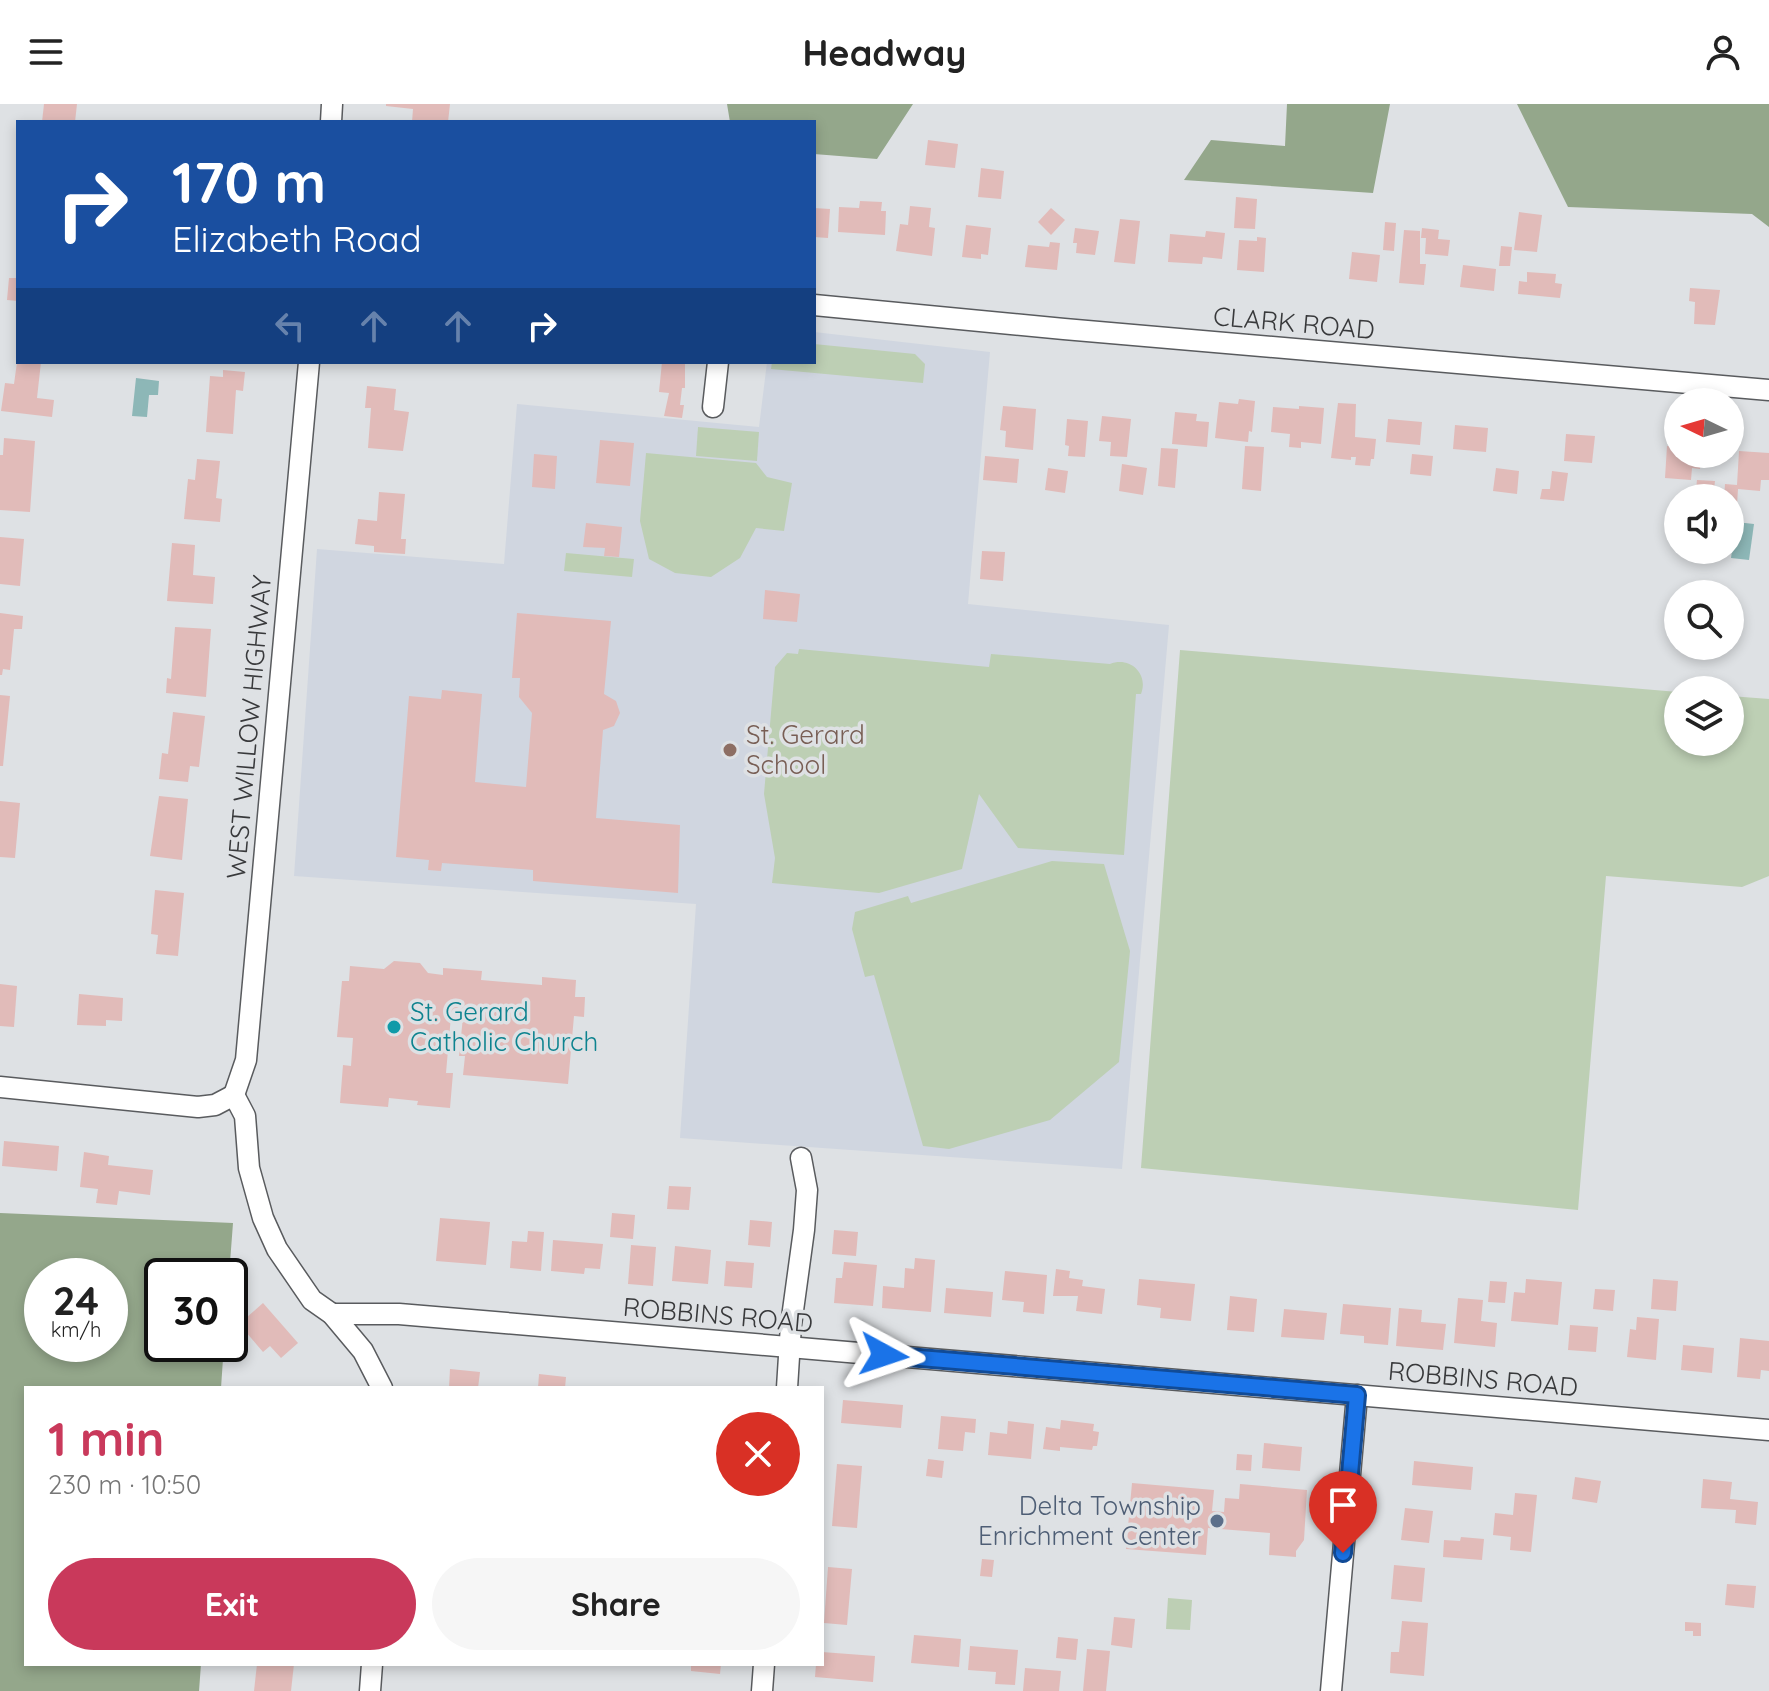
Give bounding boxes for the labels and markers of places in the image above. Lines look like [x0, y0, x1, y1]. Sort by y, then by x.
place label: St. Gerard School [746, 718, 865, 781]
marker: St. Gerard School [721, 741, 739, 759]
place label: St. Gerard Catholic Church [410, 995, 598, 1058]
marker: St. Gerard Catholic Church [385, 1018, 403, 1036]
pin [1309, 1471, 1377, 1553]
place label: Delta Township Enrichment Center [978, 1489, 1201, 1552]
marker: Delta Township Enrichment Center [1208, 1512, 1226, 1530]

